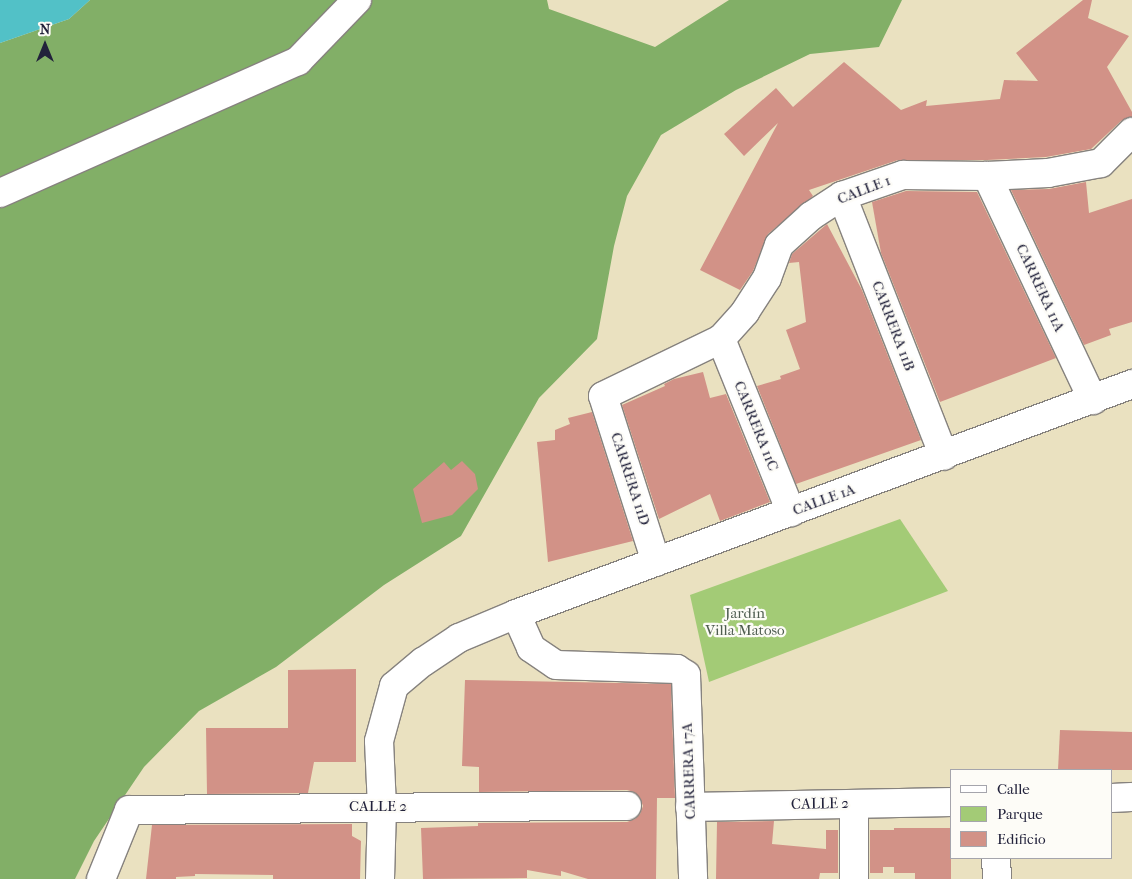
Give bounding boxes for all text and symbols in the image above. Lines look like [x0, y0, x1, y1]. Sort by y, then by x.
north arrow [20, 20, 70, 70]
text: N [40, 21, 50, 38]
street label: CALLE 1 [835, 172, 893, 208]
street label: CARRERA 11A [1012, 241, 1068, 335]
street label: CARRERA 11B [868, 278, 918, 374]
street label: CARRERA 11C [730, 378, 782, 474]
street label: CARRERA 11D [607, 430, 653, 528]
street label: CALLE 1A [790, 480, 858, 520]
park label: Jardín Villa Matoso [705, 604, 785, 639]
street label: CARRERA 17A [678, 722, 700, 820]
legend [950, 769, 1112, 859]
text: Calle [997, 780, 1030, 798]
street label: CALLE 2 [791, 794, 849, 814]
street label: CALLE 2 [349, 798, 407, 816]
text: Parque [997, 805, 1043, 823]
text: Edificio [997, 830, 1046, 848]

